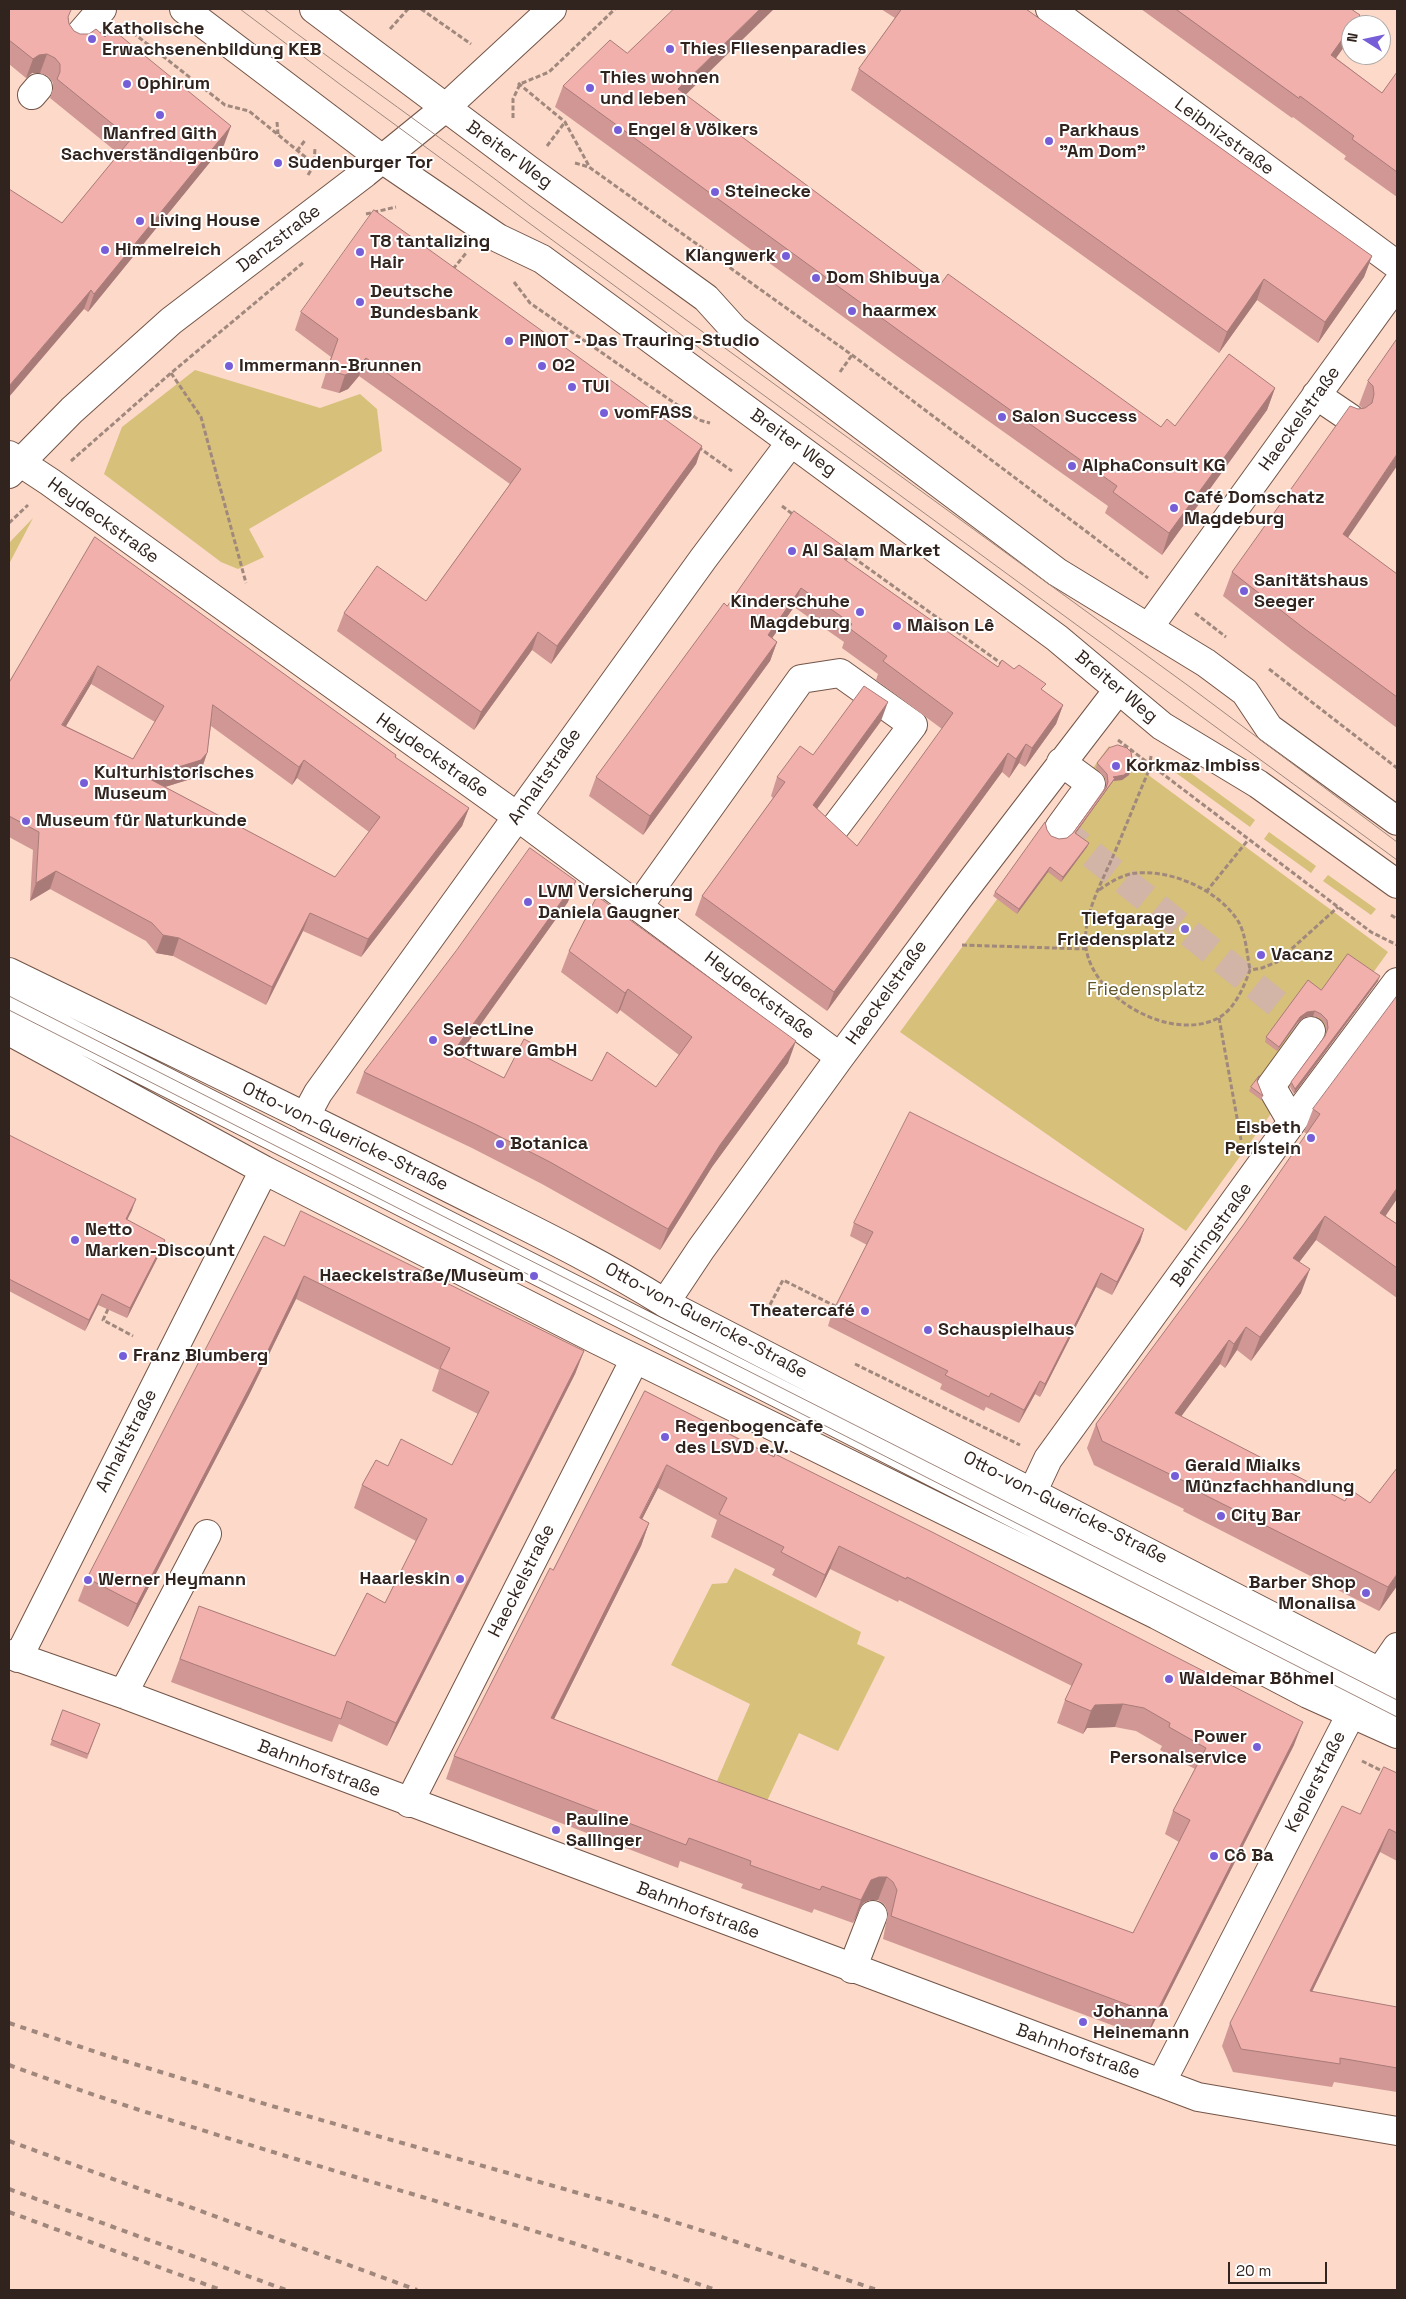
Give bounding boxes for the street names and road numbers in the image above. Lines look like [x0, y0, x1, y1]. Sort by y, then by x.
street label: Leibnizstraße [1170, 94, 1278, 180]
street label: Breiter Weg [462, 117, 556, 193]
street label: Danzstraße [233, 201, 325, 277]
street label: Haeckelstraße [1255, 363, 1345, 475]
street label: Breiter Weg [746, 405, 840, 481]
street label: Heydeckstraße [43, 473, 163, 569]
street label: Breiter Weg [1070, 646, 1162, 728]
street label: Heydeckstraße [372, 709, 492, 803]
street label: Anhaltstraße [504, 725, 586, 829]
street label: Haeckelstraße [842, 937, 932, 1049]
street label: Heydeckstraße [700, 948, 818, 1044]
street label: Otto-von-Guericke-Straße [238, 1078, 452, 1196]
street label: Behringstraße [1167, 1179, 1257, 1291]
street label: Otto-von-Guericke-Straße [601, 1258, 811, 1384]
street label: Anhaltstraße [92, 1386, 162, 1496]
street label: Otto-von-Guericke-Straße [959, 1447, 1171, 1569]
street label: Haeckelstraße [484, 1521, 560, 1641]
street label: Keplerstraße [1281, 1728, 1351, 1836]
street label: Bahnhofstraße [254, 1736, 384, 1802]
street label: Bahnhofstraße [633, 1878, 763, 1944]
street label: Bahnhofstraße [1013, 2020, 1143, 2084]

